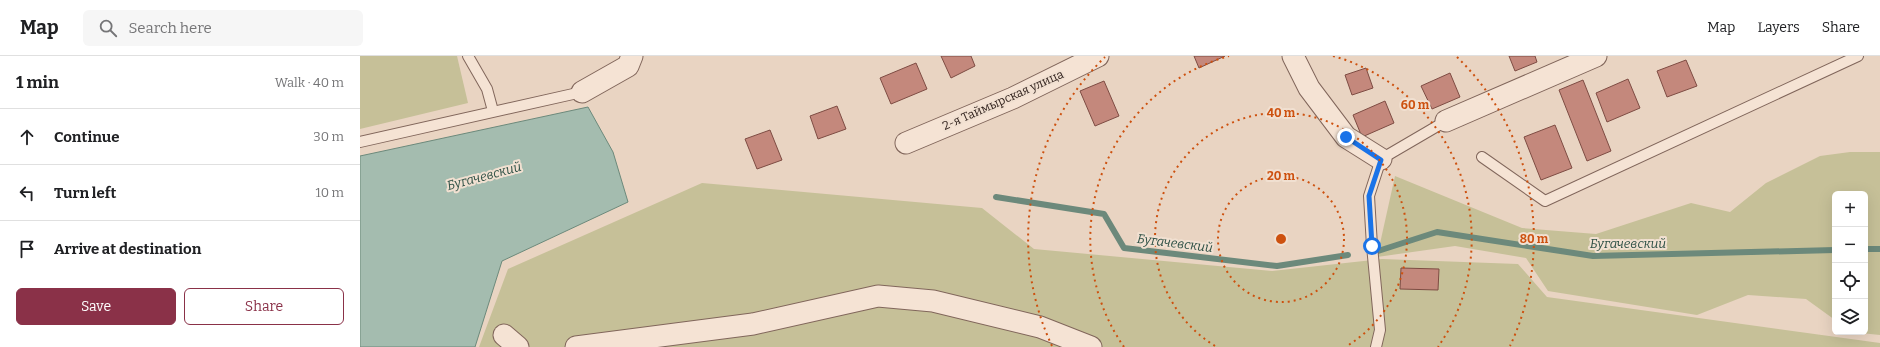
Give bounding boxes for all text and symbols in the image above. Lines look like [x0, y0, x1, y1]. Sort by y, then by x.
search box [83, 10, 363, 46]
text: Map [20, 16, 59, 39]
icon: search [97, 17, 119, 39]
text: Search here [129, 19, 212, 37]
text: Map [1707, 19, 1735, 36]
text: Layers [1757, 19, 1800, 36]
text: Share [1822, 19, 1860, 36]
street label: 2-я Таймырская улица [940, 67, 1066, 133]
text: 1 min [16, 72, 59, 93]
text: Walk · 40 m [275, 75, 344, 90]
text: 60 m [1401, 98, 1430, 112]
text: 40 m [1267, 106, 1296, 120]
icon: ahead [16, 126, 38, 148]
text: Continue [54, 128, 120, 146]
route end [1337, 128, 1355, 146]
text: 30 m [313, 129, 344, 144]
water label: Бугачевский [445, 159, 523, 193]
text: 20 m [1267, 169, 1296, 183]
icon: left [16, 182, 38, 204]
text: Turn left [54, 184, 116, 202]
text: 10 m [315, 185, 344, 200]
map controls [1832, 191, 1868, 335]
button: + [1832, 191, 1868, 227]
button: − [1832, 227, 1868, 263]
water label: Бугачевский [1136, 231, 1214, 255]
centre of rings [1274, 232, 1288, 246]
text: 80 m [1520, 232, 1549, 246]
water label: Бугачевский [1590, 236, 1666, 251]
route start [1363, 237, 1381, 255]
icon: arrive [16, 238, 38, 260]
text: Arrive at destination [54, 240, 201, 258]
button: locate [1832, 263, 1868, 299]
button: Save [16, 288, 176, 325]
button: Share [184, 288, 344, 325]
button: layers [1832, 299, 1868, 335]

